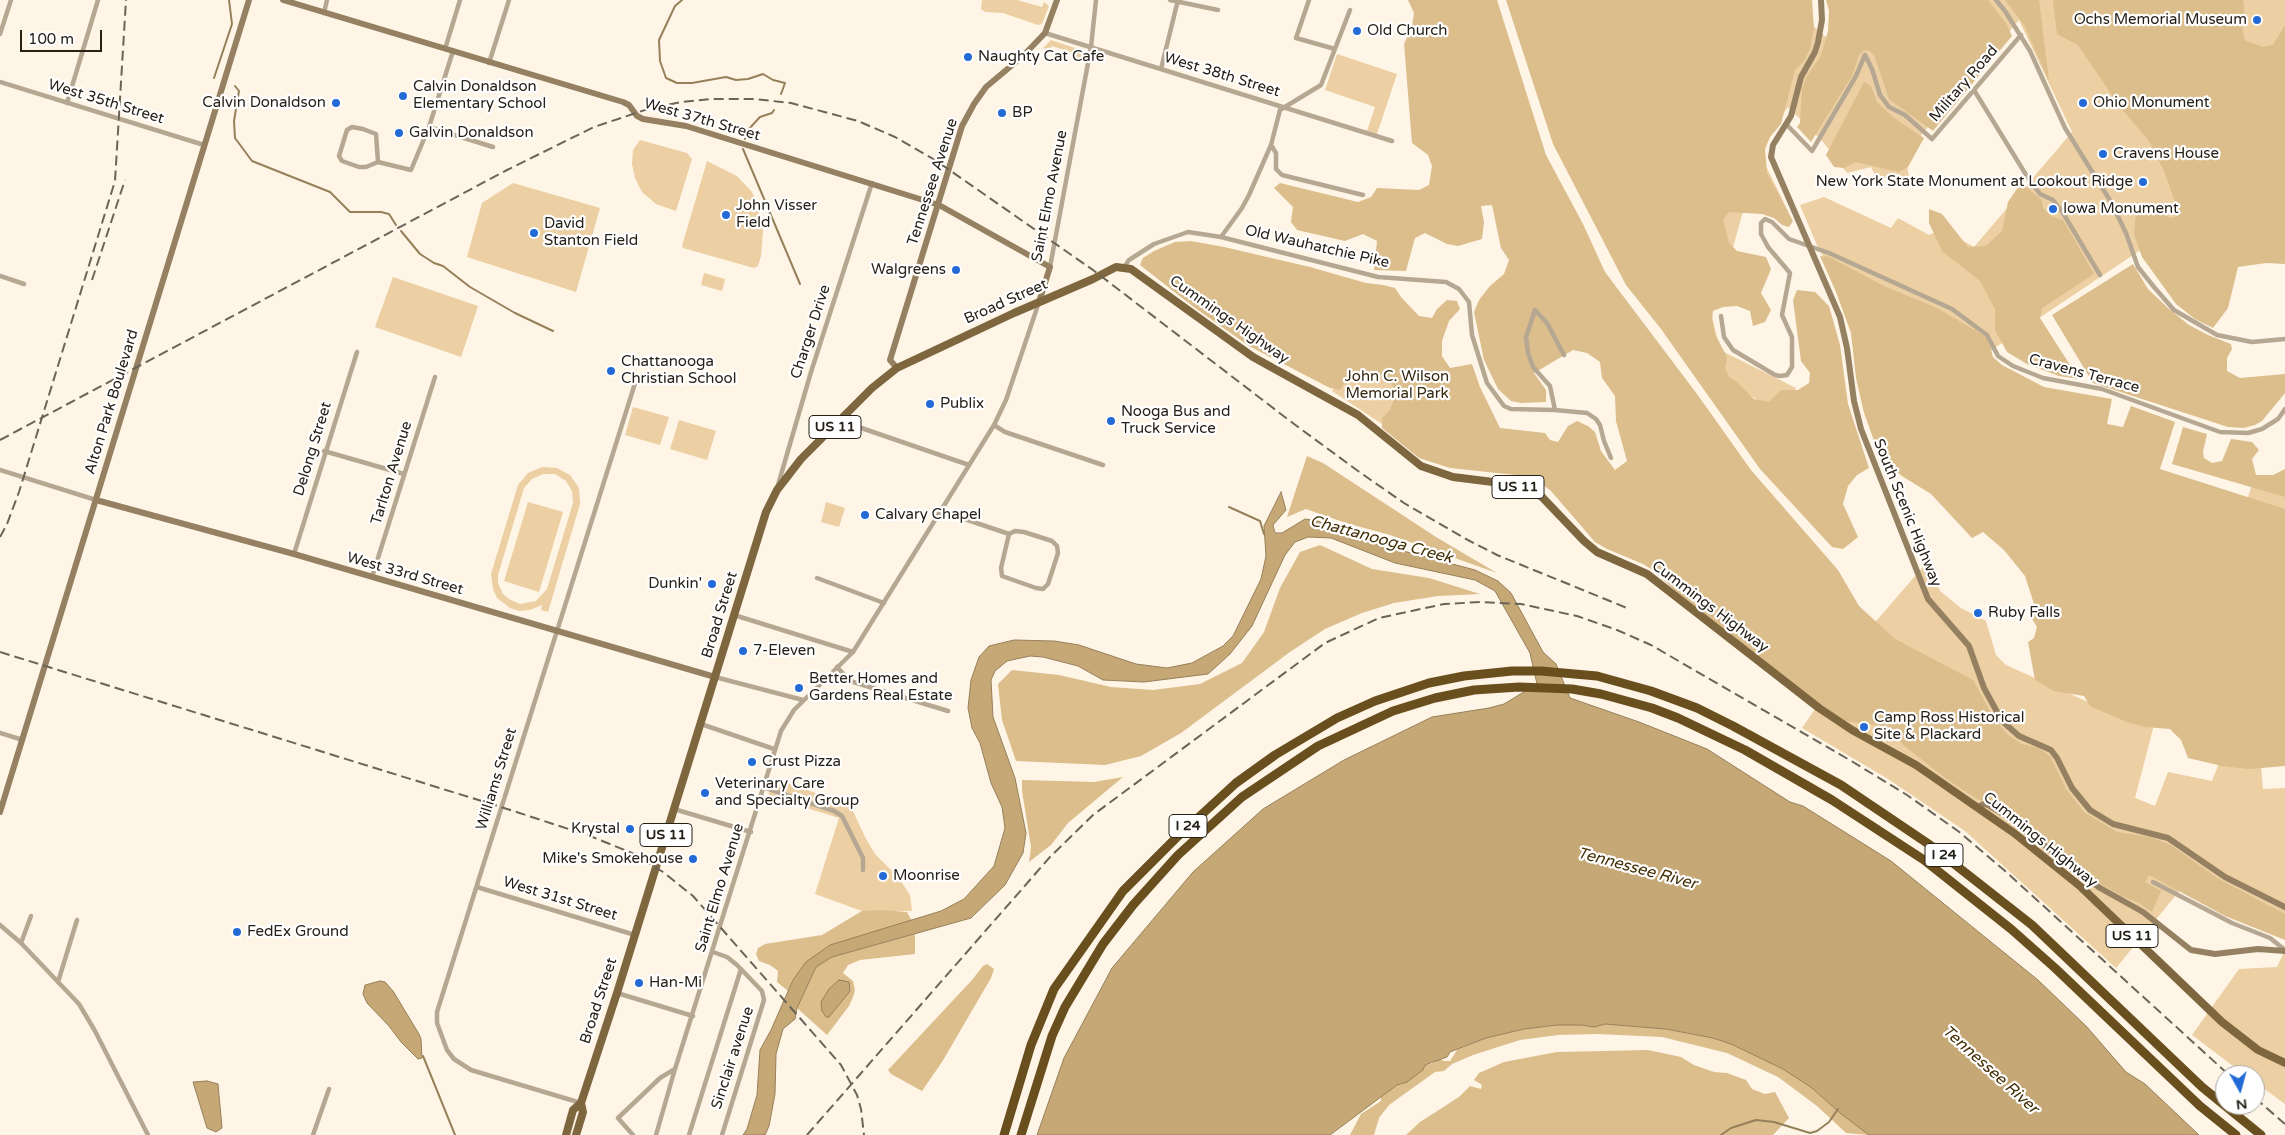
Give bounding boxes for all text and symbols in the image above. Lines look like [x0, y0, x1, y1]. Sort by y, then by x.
place label: Ochs Memorial Museum [2074, 11, 2247, 29]
marker: Ochs Memorial Museum [2251, 14, 2263, 26]
scale bar [22, 20, 105, 52]
place label: Old Church [1367, 22, 1447, 40]
marker: Old Church [1351, 25, 1363, 37]
text: 100 m [28, 30, 74, 48]
street label: Military Road [1926, 42, 2002, 126]
place label: Naughty Cat Cafe [978, 48, 1104, 66]
street label: West 38th Street [1162, 49, 1282, 101]
marker: Naughty Cat Cafe [962, 51, 974, 63]
street label: West 35th Street [46, 76, 166, 128]
place label: Calvin Donaldson Elementary School [413, 78, 546, 113]
marker: Calvin Donaldson Elementary School [397, 90, 409, 102]
place label: Calvin Donaldson [202, 94, 326, 112]
place label: Ohio Monument [2093, 94, 2209, 112]
street label: West 37th Street [642, 95, 762, 145]
marker: Calvin Donaldson [330, 97, 342, 109]
marker: Ohio Monument [2077, 97, 2089, 109]
place label: BP [1012, 104, 1032, 122]
marker: BP [996, 107, 1008, 119]
street label: Tennessee Avenue [904, 116, 962, 248]
place label: Galvin Donaldson [409, 124, 534, 142]
marker: Galvin Donaldson [393, 127, 405, 139]
street label: Saint Elmo Avenue [1028, 129, 1072, 263]
place label: Cravens House [2113, 145, 2219, 163]
marker: Cravens House [2097, 148, 2109, 160]
place label: New York State Monument at Lookout Ridge [1816, 173, 2133, 191]
marker: New York State Monument at Lookout Ridge [2137, 176, 2149, 188]
place label: John Visser Field [736, 197, 817, 232]
place label: Iowa Monument [2063, 200, 2179, 218]
marker: Iowa Monument [2047, 203, 2059, 215]
marker: John Visser Field [720, 209, 732, 221]
place label: David Stanton Field [544, 215, 638, 250]
street label: Old Wauhatchie Pike [1243, 222, 1391, 272]
marker: David Stanton Field [528, 227, 540, 239]
place label: Walgreens [871, 261, 946, 279]
marker: Walgreens [950, 264, 962, 276]
street label: Cummings Highway [1166, 272, 1292, 368]
street label: Broad Street [961, 276, 1051, 328]
street label: Charger Drive [787, 283, 835, 381]
street label: Alton Park Boulevard [81, 327, 143, 477]
street label: Cravens Terrace [2027, 351, 2141, 397]
place label: Chattanooga Christian School [621, 353, 736, 388]
marker: Chattanooga Christian School [605, 365, 617, 377]
park label: John C. Wilson Memorial Park [1345, 368, 1449, 403]
place label: Publix [940, 395, 984, 413]
marker: Publix [924, 398, 936, 410]
street label: Delong Street [290, 400, 336, 498]
place label: Nooga Bus and Truck Service [1121, 403, 1230, 438]
marker: Nooga Bus and Truck Service [1105, 415, 1117, 427]
road number: US 11 [809, 416, 861, 438]
street label: Tarlton Avenue [368, 419, 416, 527]
street label: South Scenic Highway [1869, 436, 1945, 590]
road number: US 11 [1492, 476, 1544, 498]
place label: Calvary Chapel [875, 506, 981, 524]
marker: Calvary Chapel [859, 509, 871, 521]
water label: Chattanooga Creek [1307, 512, 1455, 568]
street label: West 33rd Street [345, 549, 465, 599]
street label: Cummings Highway [1648, 557, 1772, 657]
street label: Broad Street [698, 570, 742, 660]
place label: Dunkin' [648, 575, 702, 593]
marker: Dunkin' [706, 578, 718, 590]
place label: Ruby Falls [1988, 604, 2060, 622]
marker: Ruby Falls [1972, 607, 1984, 619]
place label: 7-Eleven [753, 642, 815, 660]
marker: 7-Eleven [737, 645, 749, 657]
place label: Better Homes and Gardens Real Estate [809, 670, 952, 705]
marker: Better Homes and Gardens Real Estate [793, 682, 805, 694]
place label: Camp Ross Historical Site & Plackard [1874, 709, 2025, 744]
marker: Camp Ross Historical Site & Plackard [1858, 721, 1870, 733]
street label: Williams Street [473, 726, 521, 832]
place label: Crust Pizza [762, 753, 841, 771]
marker: Crust Pizza [746, 756, 758, 768]
place label: Veterinary Care and Specialty Group [715, 775, 859, 810]
marker: Veterinary Care and Specialty Group [699, 787, 711, 799]
street label: Cummings Highway [1979, 788, 2101, 892]
road number: I 24 [1169, 814, 1207, 838]
place label: Krystal [571, 820, 620, 838]
street label: Saint Elmo Avenue [692, 821, 748, 955]
marker: Krystal [624, 823, 636, 835]
road number: US 11 [640, 824, 692, 846]
water label: Tennessee River [1575, 844, 1699, 894]
road number: I 24 [1925, 844, 1963, 866]
place label: Mike's Smokehouse [542, 850, 683, 868]
marker: Mike's Smokehouse [687, 853, 699, 865]
place label: Moonrise [893, 867, 960, 885]
marker: Moonrise [877, 870, 889, 882]
street label: West 31st Street [501, 873, 619, 925]
place label: FedEx Ground [247, 923, 349, 941]
road number: US 11 [2106, 924, 2158, 948]
marker: FedEx Ground [231, 926, 243, 938]
street label: Broad Street [577, 956, 621, 1046]
place label: Han-Mi [649, 974, 702, 992]
marker: Han-Mi [633, 977, 645, 989]
street label: Sinclair avenue [708, 1004, 758, 1112]
water label: Tennessee River [1938, 1022, 2042, 1118]
north arrow [2215, 1065, 2265, 1115]
text: N [2235, 1095, 2248, 1114]

